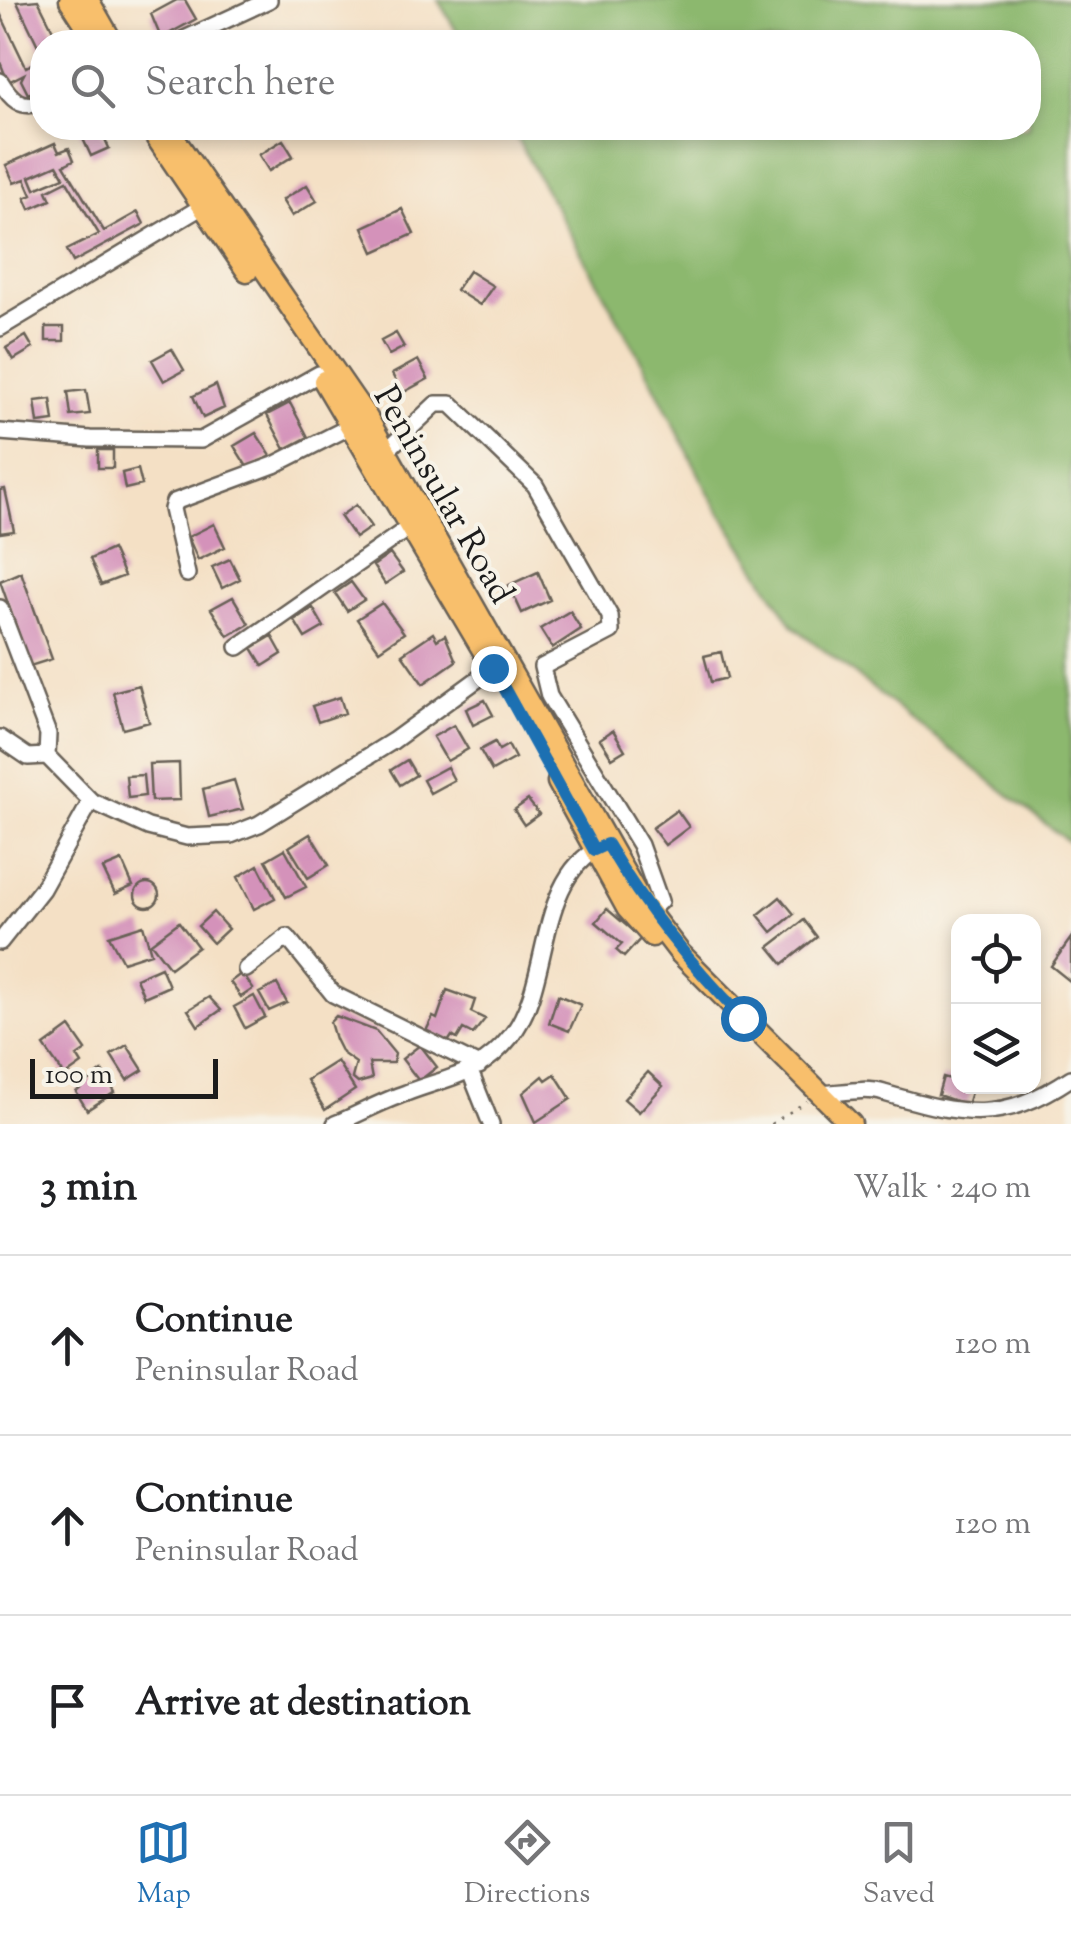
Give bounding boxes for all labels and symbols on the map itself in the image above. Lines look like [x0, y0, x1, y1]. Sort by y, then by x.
street label: Peninsular Road [359, 377, 525, 615]
route end [471, 646, 517, 692]
route start [721, 996, 767, 1042]
scale bar [30, 1054, 218, 1098]

